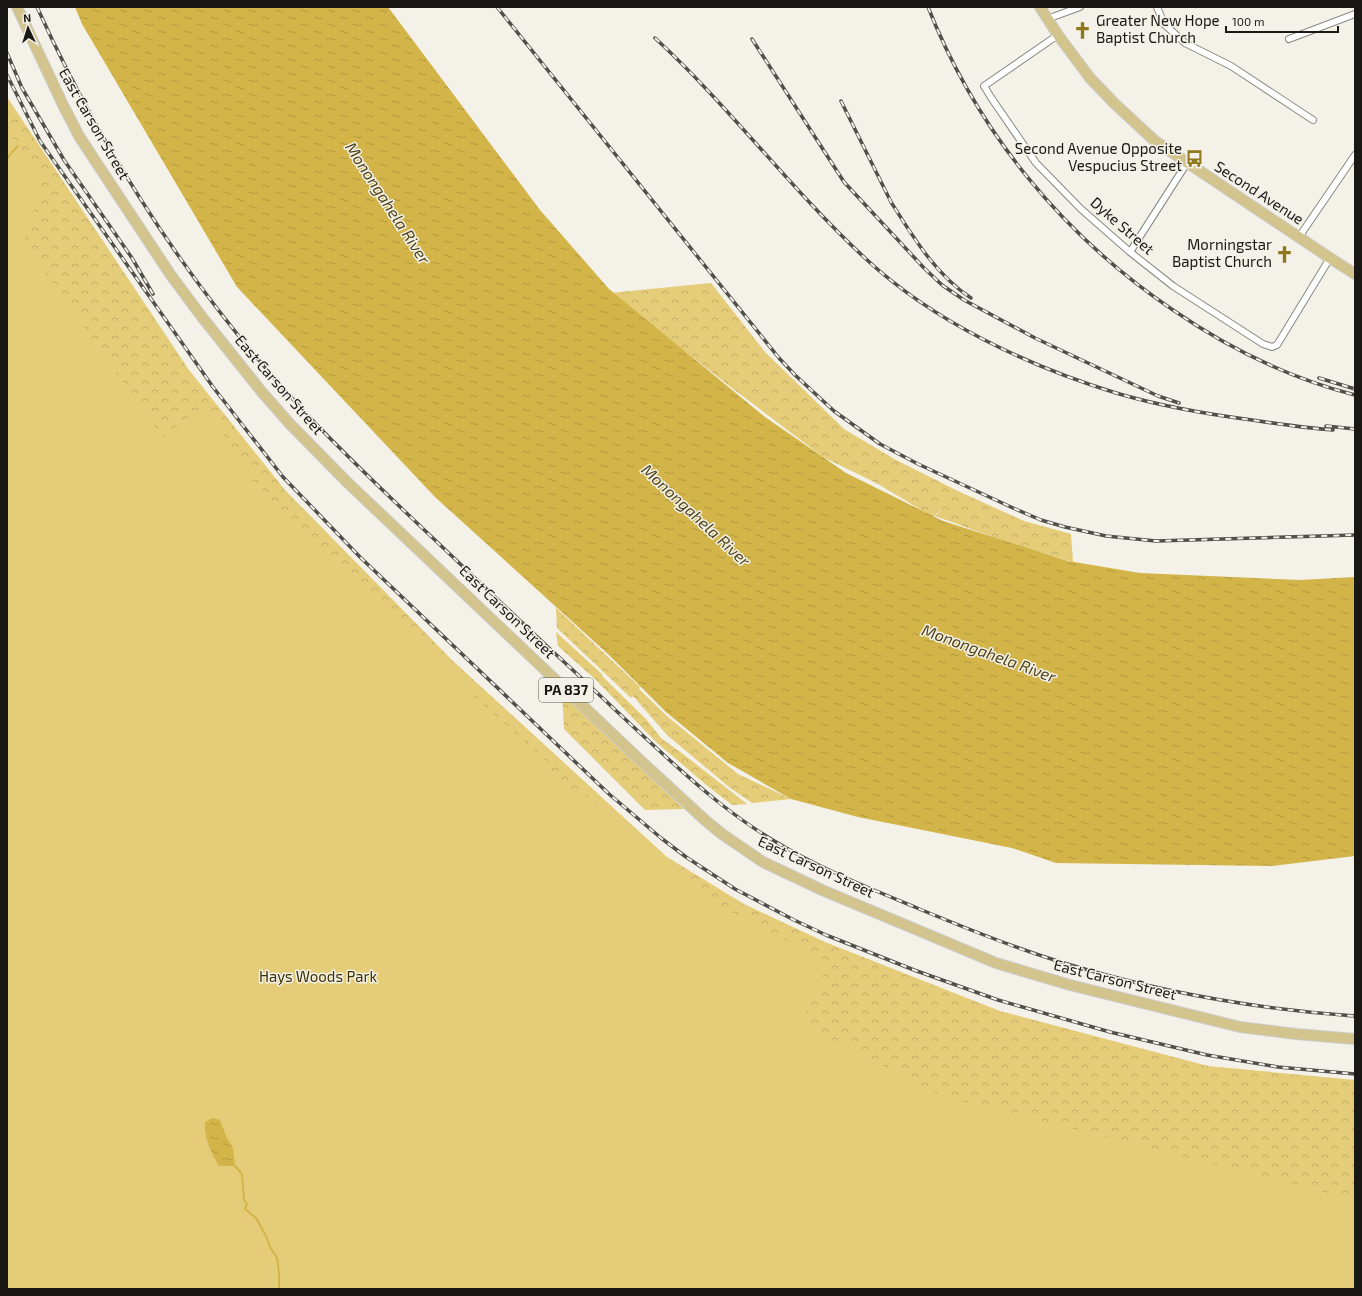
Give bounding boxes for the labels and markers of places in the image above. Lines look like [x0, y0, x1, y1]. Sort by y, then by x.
place label: Greater New Hope Baptist Church [1096, 11, 1220, 46]
church icon: Greater New Hope Baptist Church [1073, 20, 1093, 40]
place label: Second Avenue Opposite Vespucius Street [1015, 139, 1182, 174]
bus stop icon: Second Avenue Opposite Vespucius Street [1185, 148, 1205, 168]
place label: Morningstar Baptist Church [1172, 235, 1272, 270]
church icon: Morningstar Baptist Church [1275, 244, 1295, 264]

